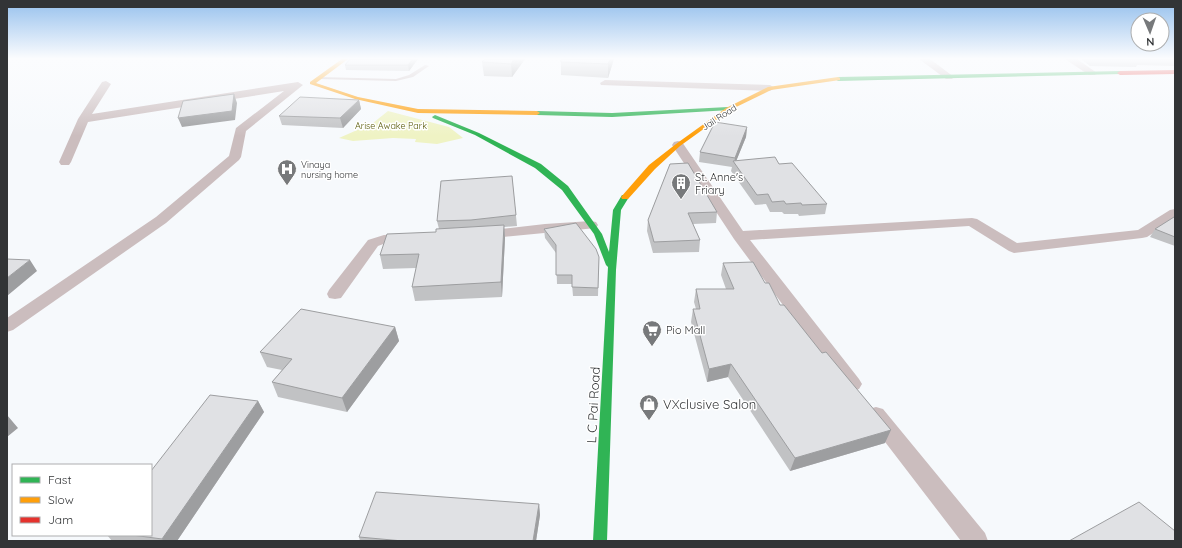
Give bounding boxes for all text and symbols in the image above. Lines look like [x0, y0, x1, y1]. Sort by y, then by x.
north arrow [1130, 12, 1170, 52]
text: N [1146, 35, 1155, 49]
street label: Jail Road [699, 102, 739, 132]
park label: Arise Awake Park [355, 120, 427, 131]
hospital icon: Vinaya nursing home [276, 158, 298, 186]
place label: Vinaya nursing home [301, 159, 358, 180]
place label: St. Anne's Friary [695, 170, 743, 197]
building icon: St. Anne's Friary [670, 172, 692, 200]
supermarket icon: Pio Mall [641, 319, 663, 347]
place label: Pio Mall [666, 323, 705, 337]
street label: L C Pai Road [583, 366, 603, 444]
shop icon: VXclusive Salon [638, 393, 660, 421]
place label: VXclusive Salon [663, 396, 756, 412]
legend [12, 464, 152, 536]
text: Fast [48, 472, 72, 487]
text: Slow [48, 492, 74, 507]
text: Jam [48, 512, 73, 527]

